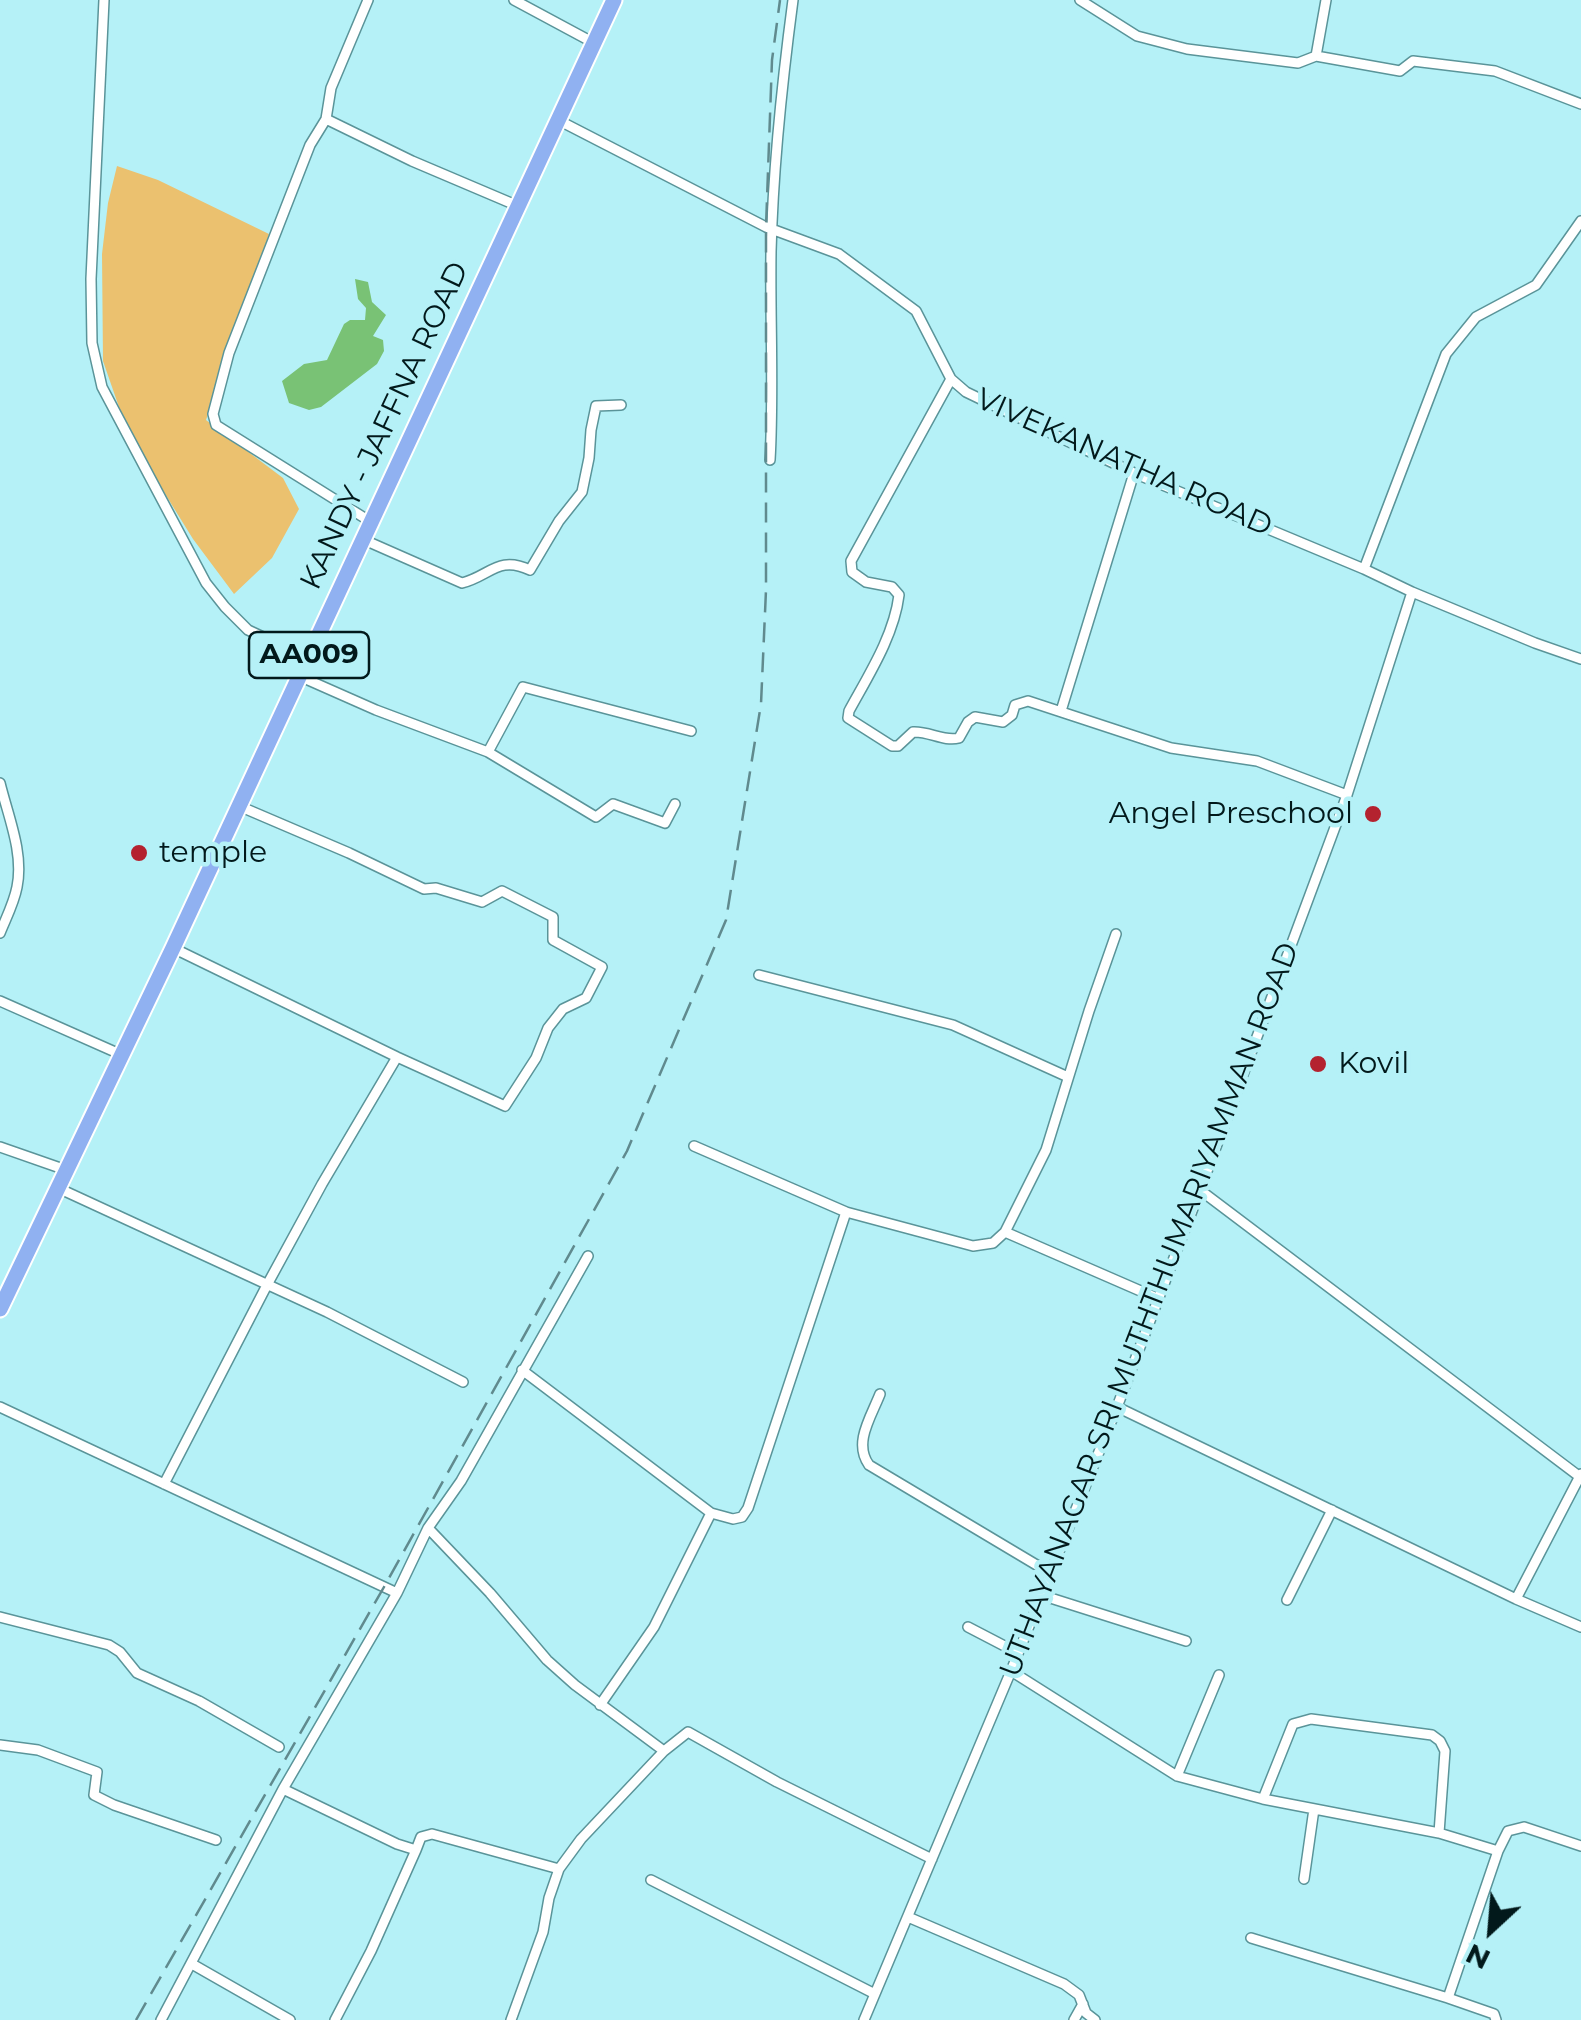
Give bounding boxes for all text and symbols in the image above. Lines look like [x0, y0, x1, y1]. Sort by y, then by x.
street label: KANDY - JAFFNA ROAD [293, 257, 477, 595]
street label: VIVEKANATHA ROAD [970, 381, 1278, 545]
road number: AA009 [249, 632, 369, 678]
place label: Angel Preschool [1109, 796, 1353, 832]
marker: Angel Preschool [1362, 803, 1384, 825]
place label: temple [159, 835, 267, 871]
marker: temple [128, 842, 150, 864]
street label: UTHAYANAGAR SRI MUTHTHUMARIYAMMAN ROAD [993, 938, 1307, 1682]
place label: Kovil [1338, 1046, 1409, 1082]
marker: Kovil [1307, 1053, 1329, 1075]
north arrow [1441, 1880, 1541, 1980]
text: N [1460, 1937, 1495, 1977]

